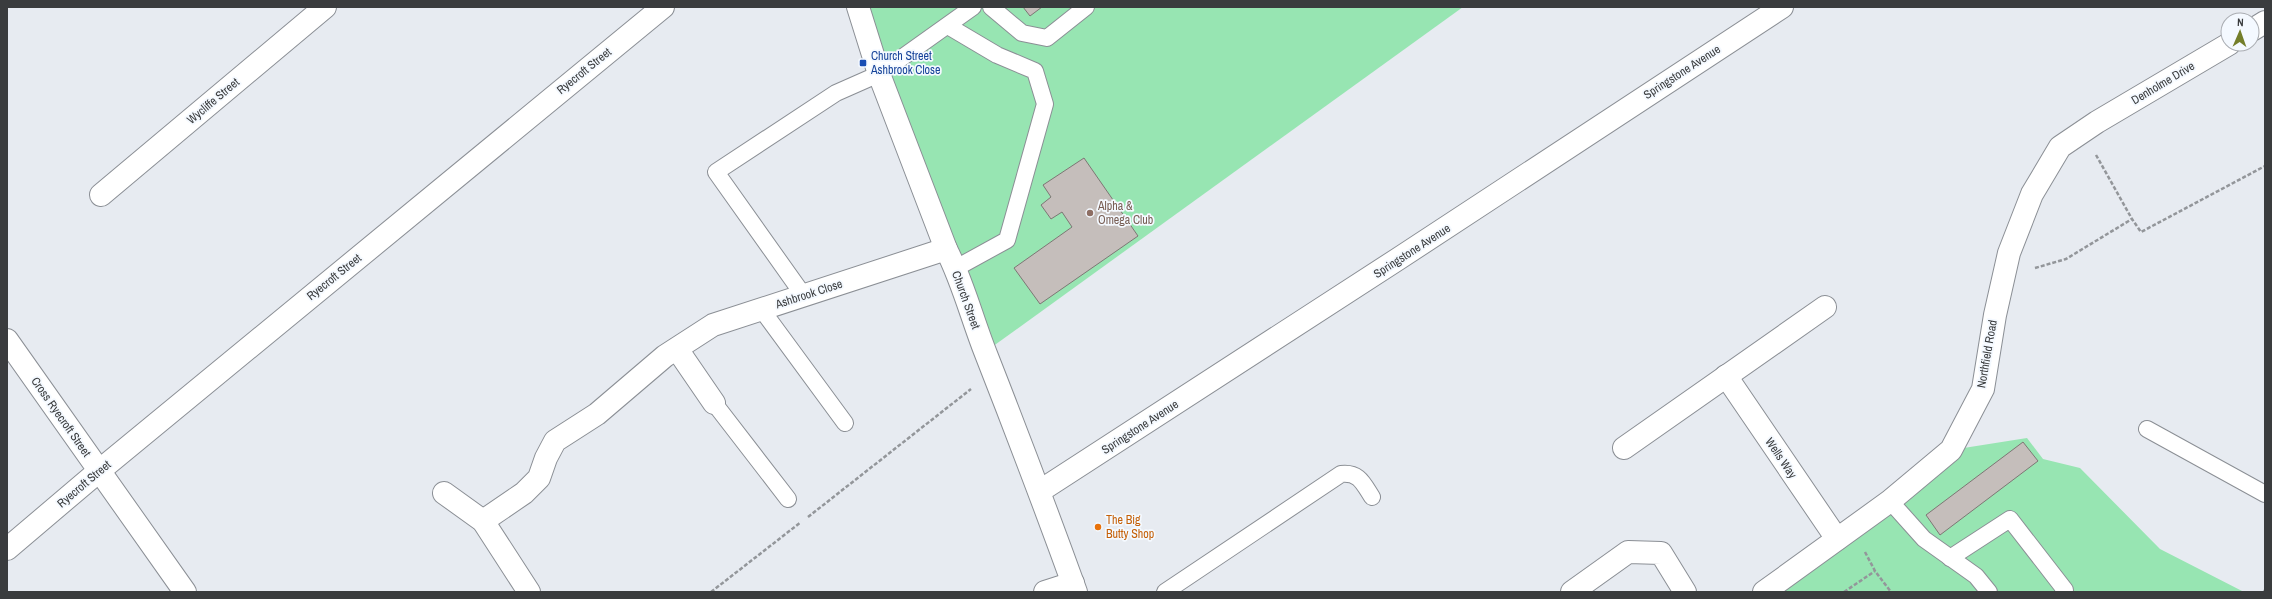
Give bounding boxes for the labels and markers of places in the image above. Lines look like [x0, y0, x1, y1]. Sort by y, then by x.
place label: Church Street Ashbrook Close [870, 48, 940, 78]
marker: Church Street Ashbrook Close [858, 58, 868, 68]
place label: Alpha & Omega Club [1097, 198, 1153, 228]
marker: Alpha & Omega Club [1085, 208, 1095, 218]
place label: The Big Butty Shop [1106, 512, 1154, 542]
marker: The Big Butty Shop [1093, 522, 1103, 532]

